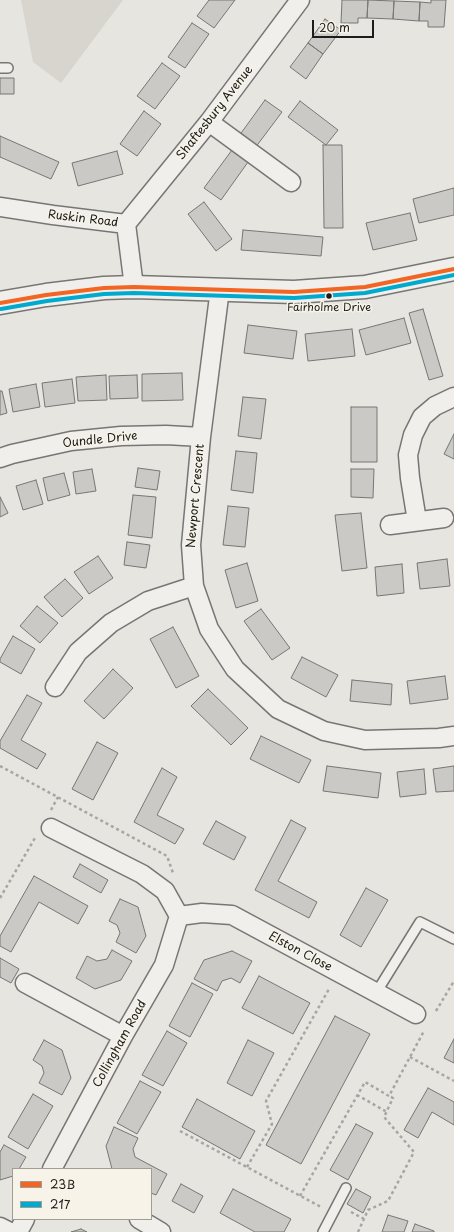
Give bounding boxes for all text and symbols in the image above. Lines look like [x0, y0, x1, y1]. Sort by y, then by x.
scale bar [314, 12, 376, 38]
text: 20 m [319, 18, 350, 36]
street label: Shaftesbury Avenue [174, 63, 256, 163]
street label: Ruskin Road [47, 208, 119, 230]
marker: Fairholme Drive [324, 291, 334, 301]
place label: Fairholme Drive [287, 301, 371, 315]
street label: Oundle Drive [62, 429, 138, 451]
street label: Newport Crescent [184, 443, 208, 549]
street label: Elston Close [266, 929, 334, 975]
street label: Collingham Road [90, 998, 150, 1090]
legend [12, 1168, 152, 1220]
text: 23B [50, 1175, 75, 1193]
text: 217 [50, 1195, 70, 1213]

